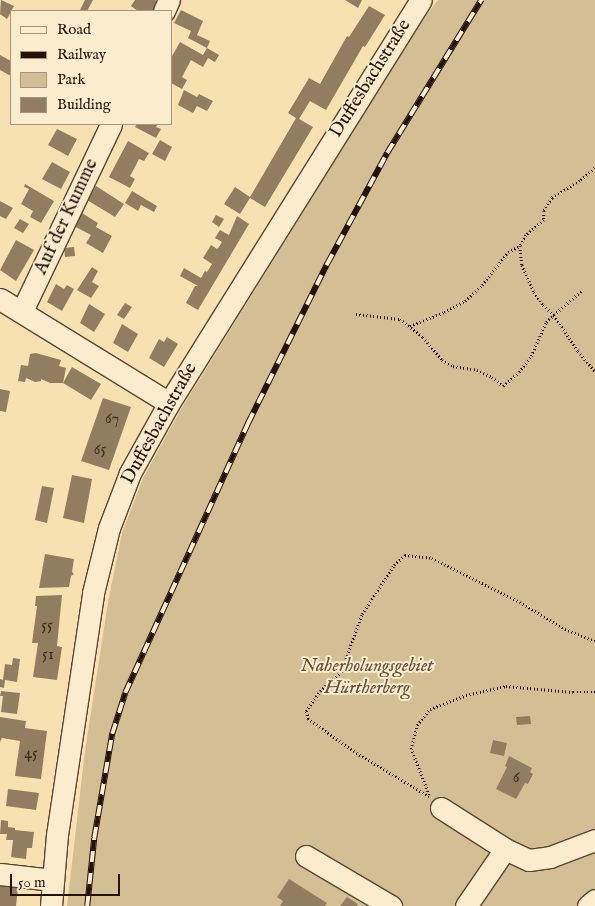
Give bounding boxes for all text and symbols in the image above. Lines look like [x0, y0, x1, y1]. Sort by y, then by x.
legend [10, 10, 172, 125]
street label: Duffesbachstraße [325, 16, 417, 142]
text: Road [57, 20, 91, 39]
text: Railway [57, 45, 106, 64]
text: Park [57, 70, 86, 89]
text: Building [57, 95, 111, 114]
street label: Auf der Kumme [30, 155, 104, 279]
street label: Duffesbachstraße [117, 359, 203, 489]
house number: 67 [105, 409, 119, 429]
house number: 65 [94, 440, 106, 460]
house number: 55 [41, 616, 53, 636]
house number: 51 [42, 645, 54, 665]
park label: Naherholungsgebiet Hürtherberg [300, 656, 434, 700]
house number: 45 [24, 744, 38, 764]
house number: 6 [513, 768, 519, 788]
scale bar [12, 864, 122, 896]
text: 50 m [18, 873, 46, 892]

